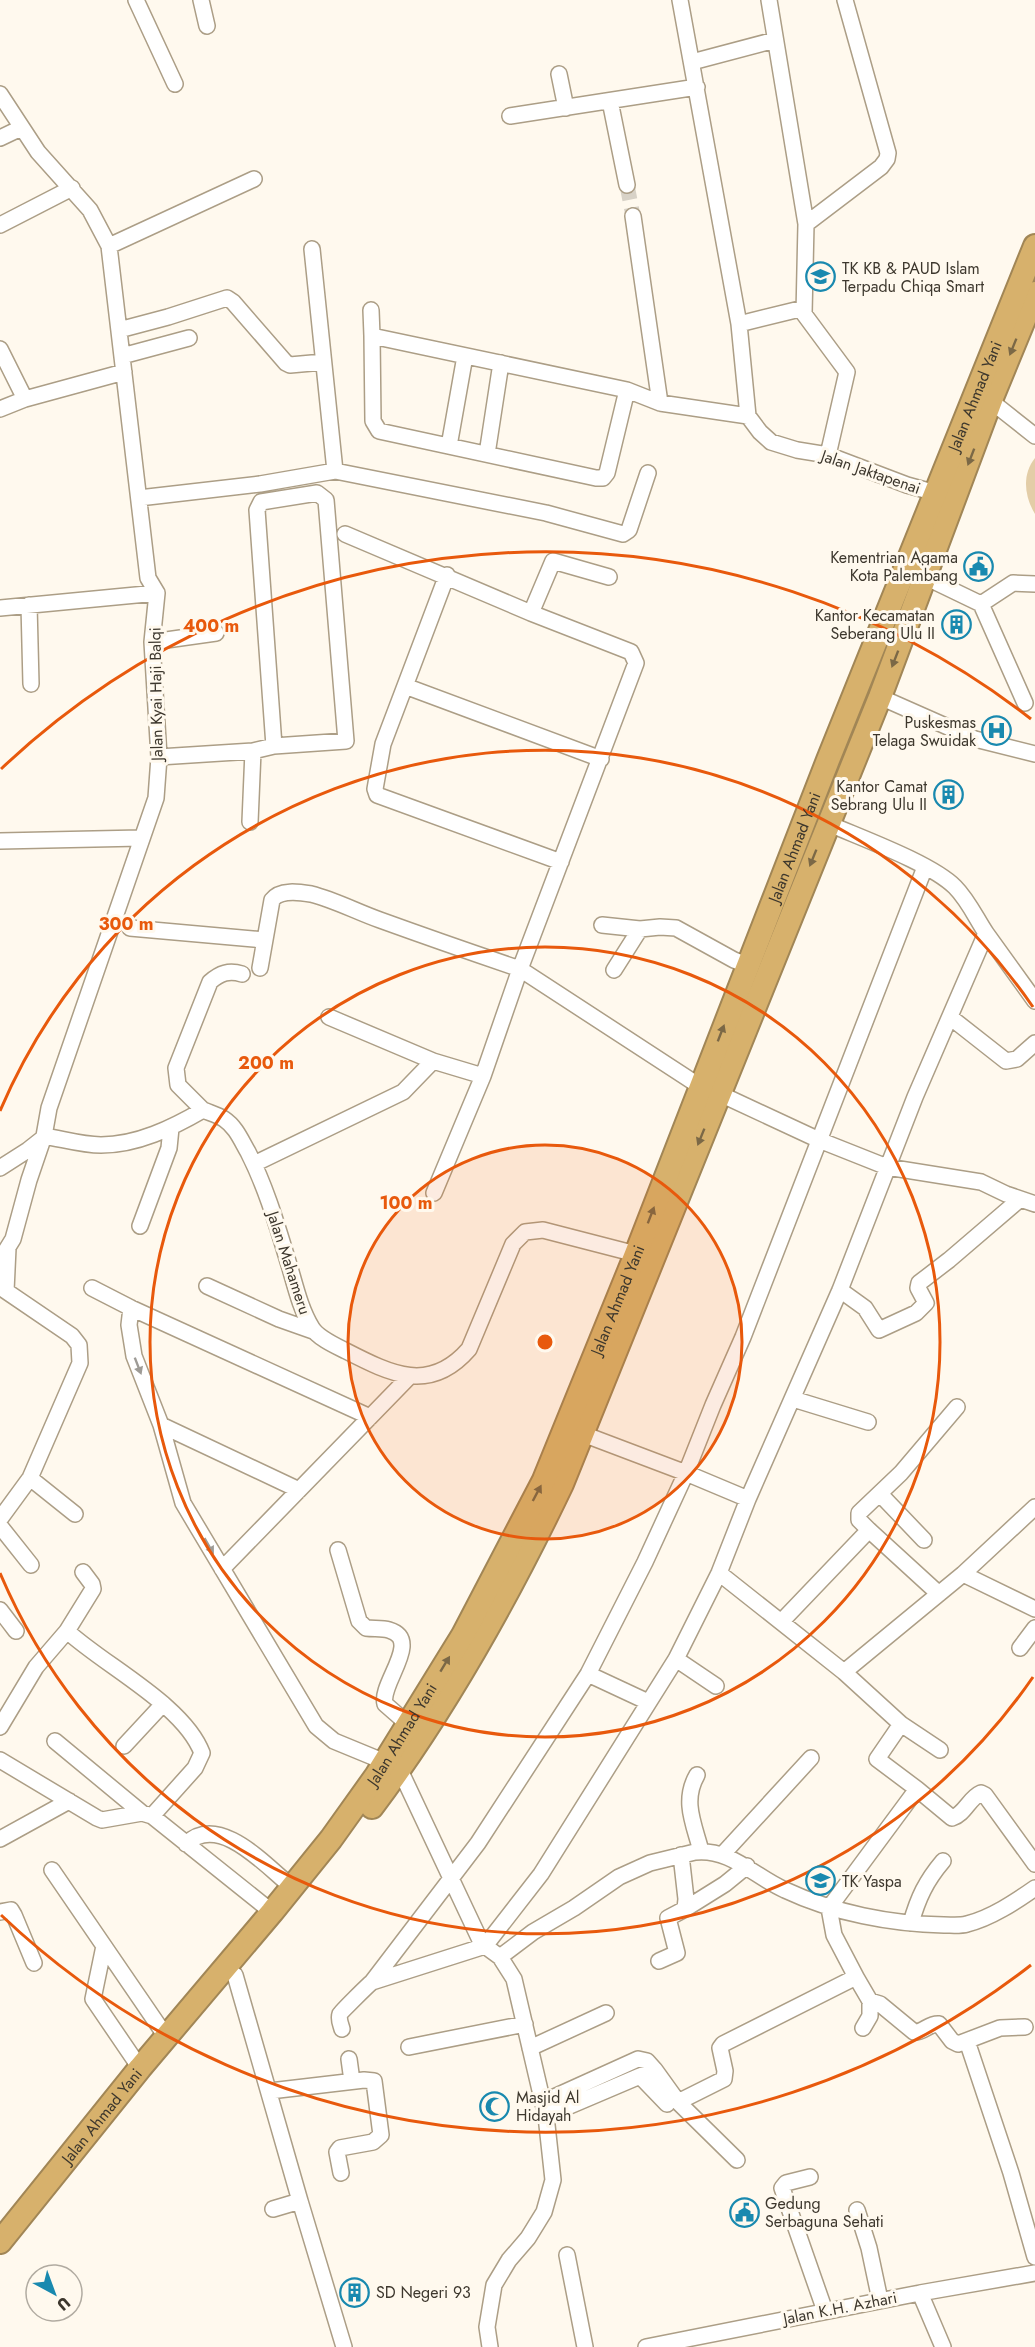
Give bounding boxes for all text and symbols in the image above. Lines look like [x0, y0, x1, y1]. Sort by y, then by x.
place label: TK KB & PAUD Islam Terpadu Chiqa Smart [842, 257, 984, 298]
school or university icon: TK KB & PAUD Islam Terpadu Chiqa Smart [805, 261, 837, 293]
street label: Jalan Ahmad Yani [941, 337, 1007, 456]
one-way arrow [1008, 338, 1017, 356]
street label: Jalan Jaktapenai [816, 444, 924, 500]
one-way arrow [966, 448, 976, 466]
place label: Kementrian Agama Kota Palembang [830, 546, 958, 587]
public building icon: Kementrian Agama Kota Palembang [963, 550, 995, 582]
place label: Kantor Kecamatan Seberang Ulu II [815, 604, 935, 645]
building icon: Kantor Kecamatan Seberang Ulu II [940, 608, 972, 640]
text: 400 m [183, 613, 239, 639]
street label: Jalan Kyai Haji Balqi [143, 627, 169, 763]
one-way arrow [889, 650, 899, 668]
place label: Puskesmas Telaga Swuidak [873, 711, 977, 752]
hospital icon: Puskesmas Telaga Swuidak [981, 715, 1013, 747]
place label: Kantor Camat Sebrang Ulu II [831, 775, 927, 816]
building icon: Kantor Camat Sebrang Ulu II [932, 779, 964, 811]
street label: Jalan Ahmad Yani [761, 789, 826, 908]
one-way arrow [808, 850, 818, 868]
text: 300 m [98, 911, 154, 937]
one-way arrow [717, 1024, 727, 1042]
text: 200 m [238, 1050, 294, 1076]
one-way arrow [696, 1128, 706, 1146]
text: 100 m [379, 1190, 433, 1216]
street label: Jalan Mahameru [261, 1206, 317, 1318]
one-way arrow [647, 1206, 657, 1224]
street label: Jalan Ahmad Yani [584, 1242, 650, 1360]
centre of rings [535, 1332, 555, 1352]
one-way arrow [133, 1357, 143, 1375]
one-way arrow [533, 1484, 542, 1501]
one-way arrow [203, 1538, 214, 1554]
one-way arrow [440, 1655, 450, 1672]
street label: Jalan Ahmad Yani [360, 1678, 442, 1792]
school or university icon: TK Yaspa [805, 1865, 837, 1897]
place label: TK Yaspa [842, 1870, 902, 1893]
street label: Jalan Ahmad Yani [55, 2063, 147, 2170]
place label: Masjid Al Hidayah [516, 2086, 579, 2127]
mosque icon: Masjid Al Hidayah [479, 2090, 511, 2122]
place label: Gedung Serbaguna Sehati [765, 2192, 884, 2233]
public building icon: Gedung Serbaguna Sehati [728, 2196, 760, 2228]
north arrow [24, 2263, 84, 2323]
building icon: SD Negeri 93 [339, 2276, 371, 2308]
place label: SD Negeri 93 [376, 2281, 471, 2304]
street label: Jalan K.H. Azhari [779, 2286, 899, 2331]
text: U [52, 2292, 75, 2316]

